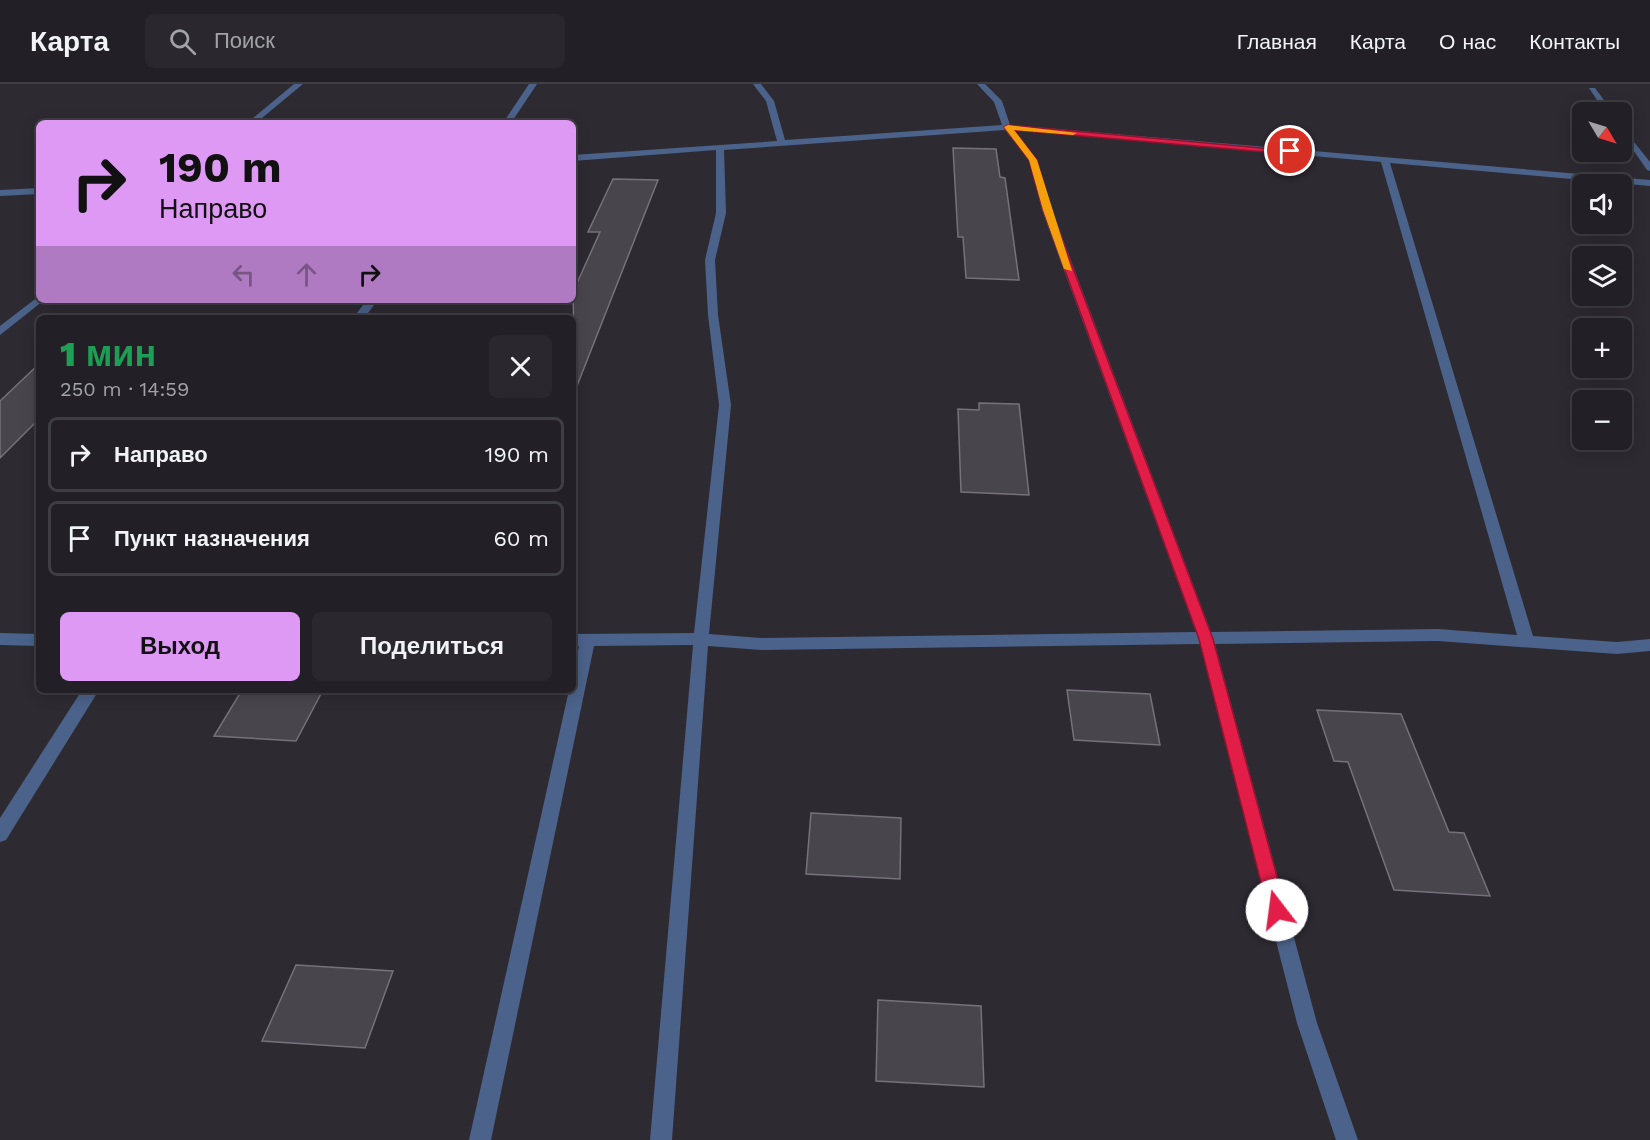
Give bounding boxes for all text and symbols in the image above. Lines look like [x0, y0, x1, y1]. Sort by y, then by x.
search box [145, 14, 565, 68]
text: Карта [30, 25, 109, 58]
icon: search [166, 25, 199, 58]
text: Поиск [214, 28, 275, 53]
text: Главная [1237, 29, 1317, 54]
text: Карта [1350, 29, 1406, 54]
text: О нас [1439, 29, 1496, 54]
text: Контакты [1529, 29, 1620, 54]
north arrow [1572, 102, 1632, 162]
map controls [1572, 102, 1632, 450]
pin [1264, 125, 1315, 176]
icon: arrive [1273, 134, 1306, 167]
text: 190 m [159, 143, 282, 192]
icon: right [60, 144, 138, 222]
button: sound [1572, 174, 1632, 234]
text: Направо [159, 193, 267, 225]
button: layers [1572, 246, 1632, 306]
icon: left [227, 258, 260, 291]
icon: ahead [290, 258, 323, 291]
icon: right [353, 258, 386, 291]
button: + [1572, 318, 1632, 378]
text: 1 мин [60, 333, 156, 375]
button: close [489, 335, 552, 398]
text: 250 m · 14:59 [60, 377, 189, 401]
button: − [1572, 390, 1632, 450]
icon: right [63, 438, 96, 471]
text: Направо [114, 442, 208, 467]
text: 190 m [485, 442, 549, 467]
icon: arrive [63, 522, 96, 555]
text: Пункт назначения [114, 526, 310, 551]
text: 60 m [493, 526, 549, 551]
button: Выход [60, 612, 300, 681]
button: Поделиться [312, 612, 552, 681]
position arrow [1245, 878, 1309, 942]

